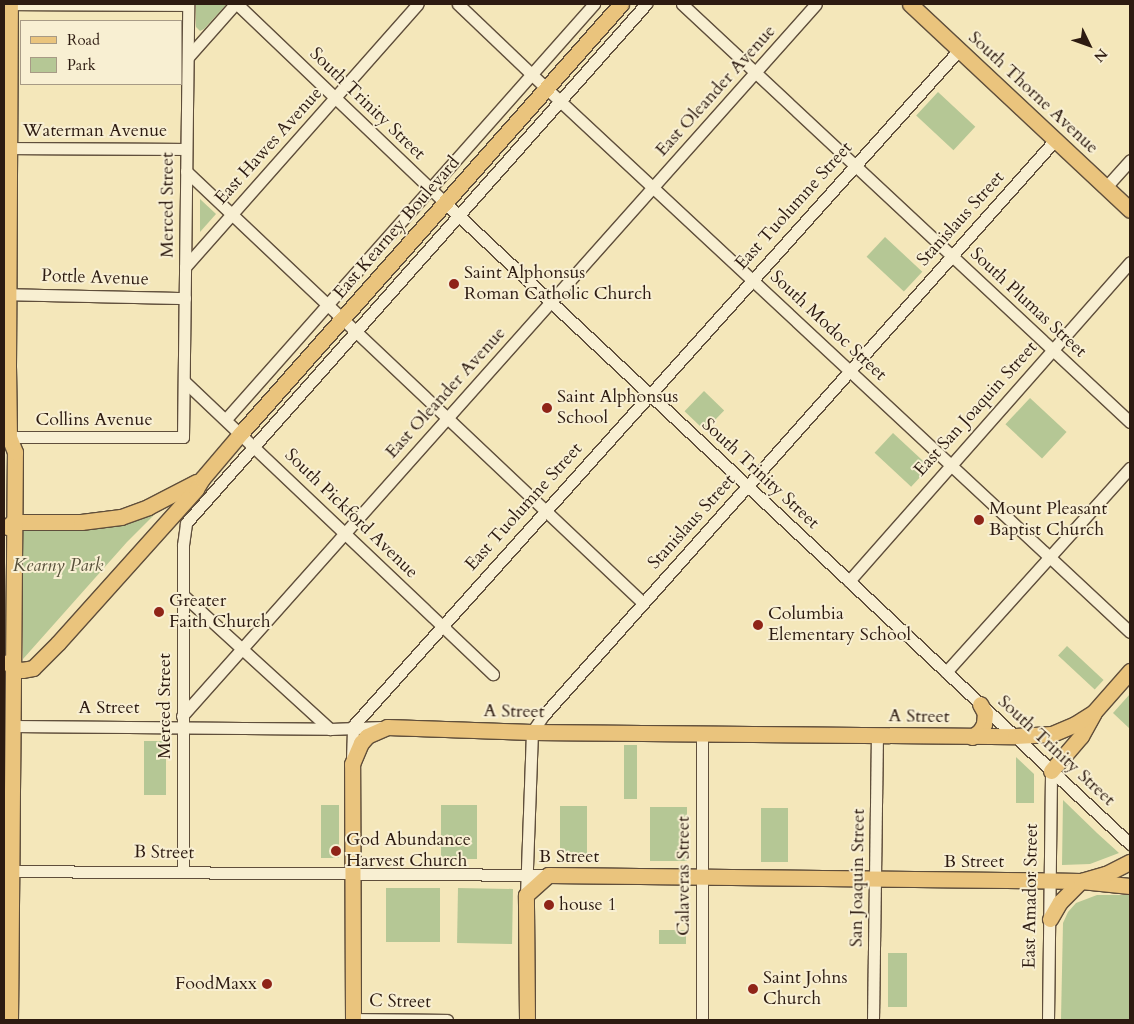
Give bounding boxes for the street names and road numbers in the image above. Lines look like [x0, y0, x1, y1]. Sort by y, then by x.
street label: East Oleander Avenue [651, 21, 781, 161]
street label: South Thorne Avenue [963, 27, 1103, 159]
street label: South Trinity Street [305, 43, 429, 165]
street label: East Hawes Avenue [211, 83, 327, 209]
street label: Waterman Avenue [23, 120, 167, 142]
street label: East Tuolumne Street [731, 138, 857, 274]
street label: Merced Street [157, 152, 179, 258]
street label: East Kearney Boulevard [329, 152, 465, 304]
street label: Stanislaus Street [913, 167, 1009, 271]
street label: South Plumas Street [965, 244, 1091, 362]
street label: Pottle Avenue [41, 265, 149, 291]
street label: South Modoc Street [765, 266, 891, 386]
street label: East Oleander Avenue [381, 323, 511, 463]
street label: East San Joaquin Street [910, 337, 1042, 481]
street label: Collins Avenue [35, 409, 153, 431]
street label: South Trinity Street [697, 414, 823, 534]
street label: East Tuolumne Street [461, 439, 587, 575]
street label: South Pickford Avenue [280, 445, 422, 583]
street label: Stanislaus Street [644, 470, 740, 574]
street label: Merced Street [154, 653, 176, 759]
street label: South Trinity Street [993, 691, 1119, 811]
street label: A Street [79, 697, 139, 719]
street label: A Street [483, 701, 545, 723]
street label: A Street [888, 706, 950, 728]
street label: San Joaquin Street [846, 809, 870, 947]
street label: Calaveras Street [673, 816, 695, 936]
street label: East Amador Street [1019, 823, 1043, 969]
street label: B Street [134, 842, 194, 864]
street label: B Street [539, 846, 599, 868]
street label: B Street [944, 851, 1004, 873]
street label: C Street [369, 991, 431, 1013]

